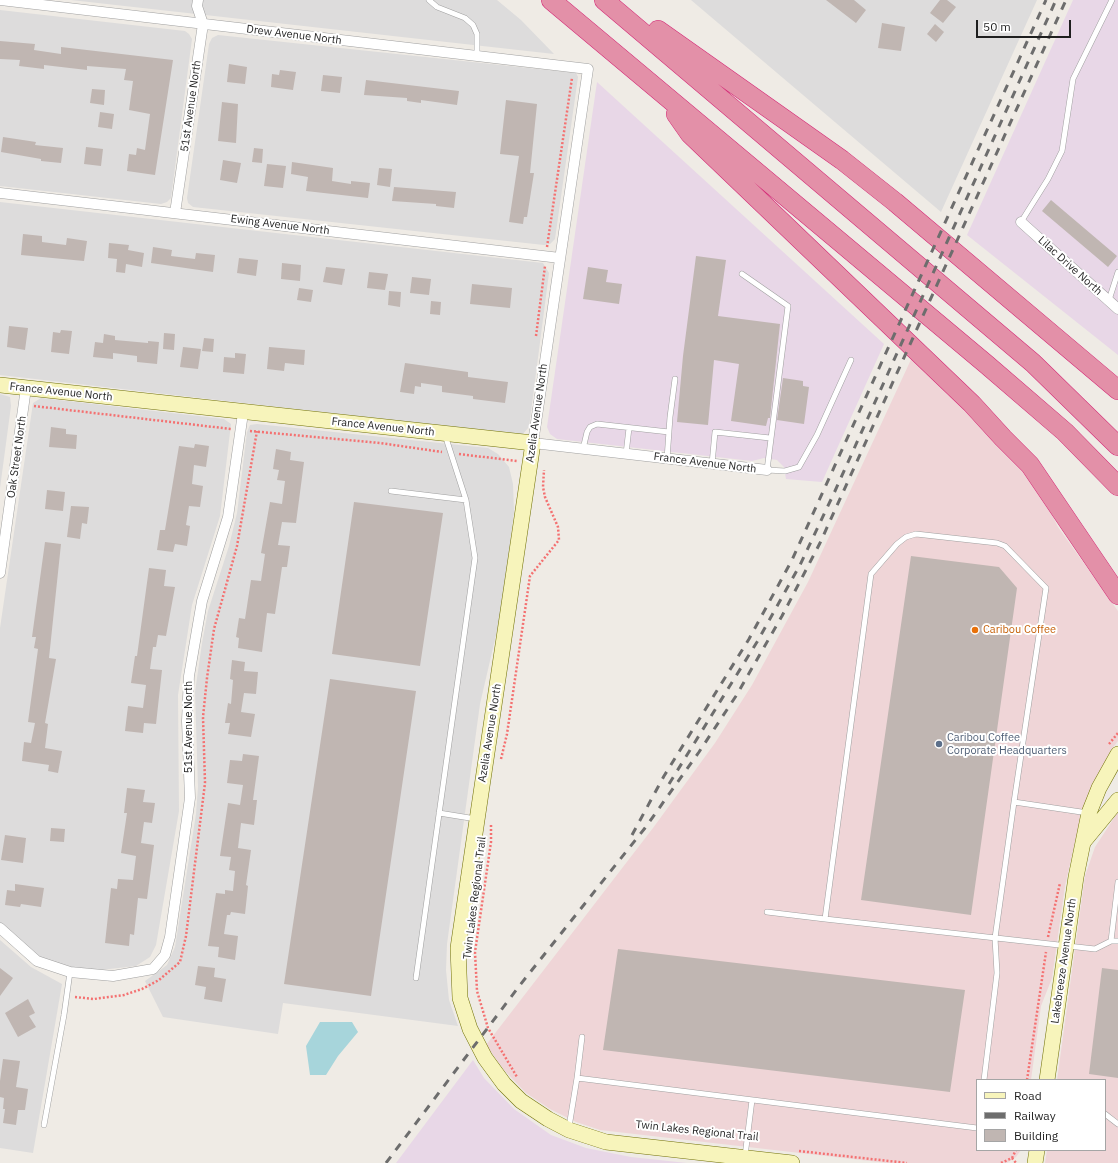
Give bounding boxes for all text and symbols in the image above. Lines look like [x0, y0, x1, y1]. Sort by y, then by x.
scale bar [978, 12, 1073, 38]
text: 50 m [983, 19, 1011, 34]
street label: Drew Avenue North [246, 23, 342, 47]
street label: 51st Avenue North [178, 59, 204, 153]
street label: Ewing Avenue North [230, 212, 330, 238]
street label: Lilac Drive North [1035, 234, 1105, 298]
street label: Azelia Avenue North [524, 363, 550, 463]
street label: France Avenue North [9, 380, 113, 404]
street label: Oak Street North [5, 415, 29, 499]
street label: France Avenue North [331, 415, 435, 439]
street label: France Avenue North [653, 450, 757, 476]
place label: Caribou Coffee [983, 623, 1056, 637]
marker: Caribou Coffee [970, 625, 980, 635]
street label: 51st Avenue North [182, 681, 196, 773]
street label: Azelia Avenue North [476, 683, 504, 783]
place label: Caribou Coffee Corporate Headquarters [947, 731, 1067, 757]
marker: Caribou Coffee Corporate Headquarters [934, 739, 944, 749]
street label: Twin Lakes Regional Trail [461, 836, 489, 960]
street label: Lakebreeze Avenue North [1049, 897, 1079, 1025]
legend [976, 1079, 1106, 1151]
text: Road [1014, 1088, 1042, 1103]
text: Railway [1014, 1108, 1056, 1123]
street label: Twin Lakes Regional Trail [635, 1118, 759, 1144]
text: Building [1014, 1128, 1058, 1143]

